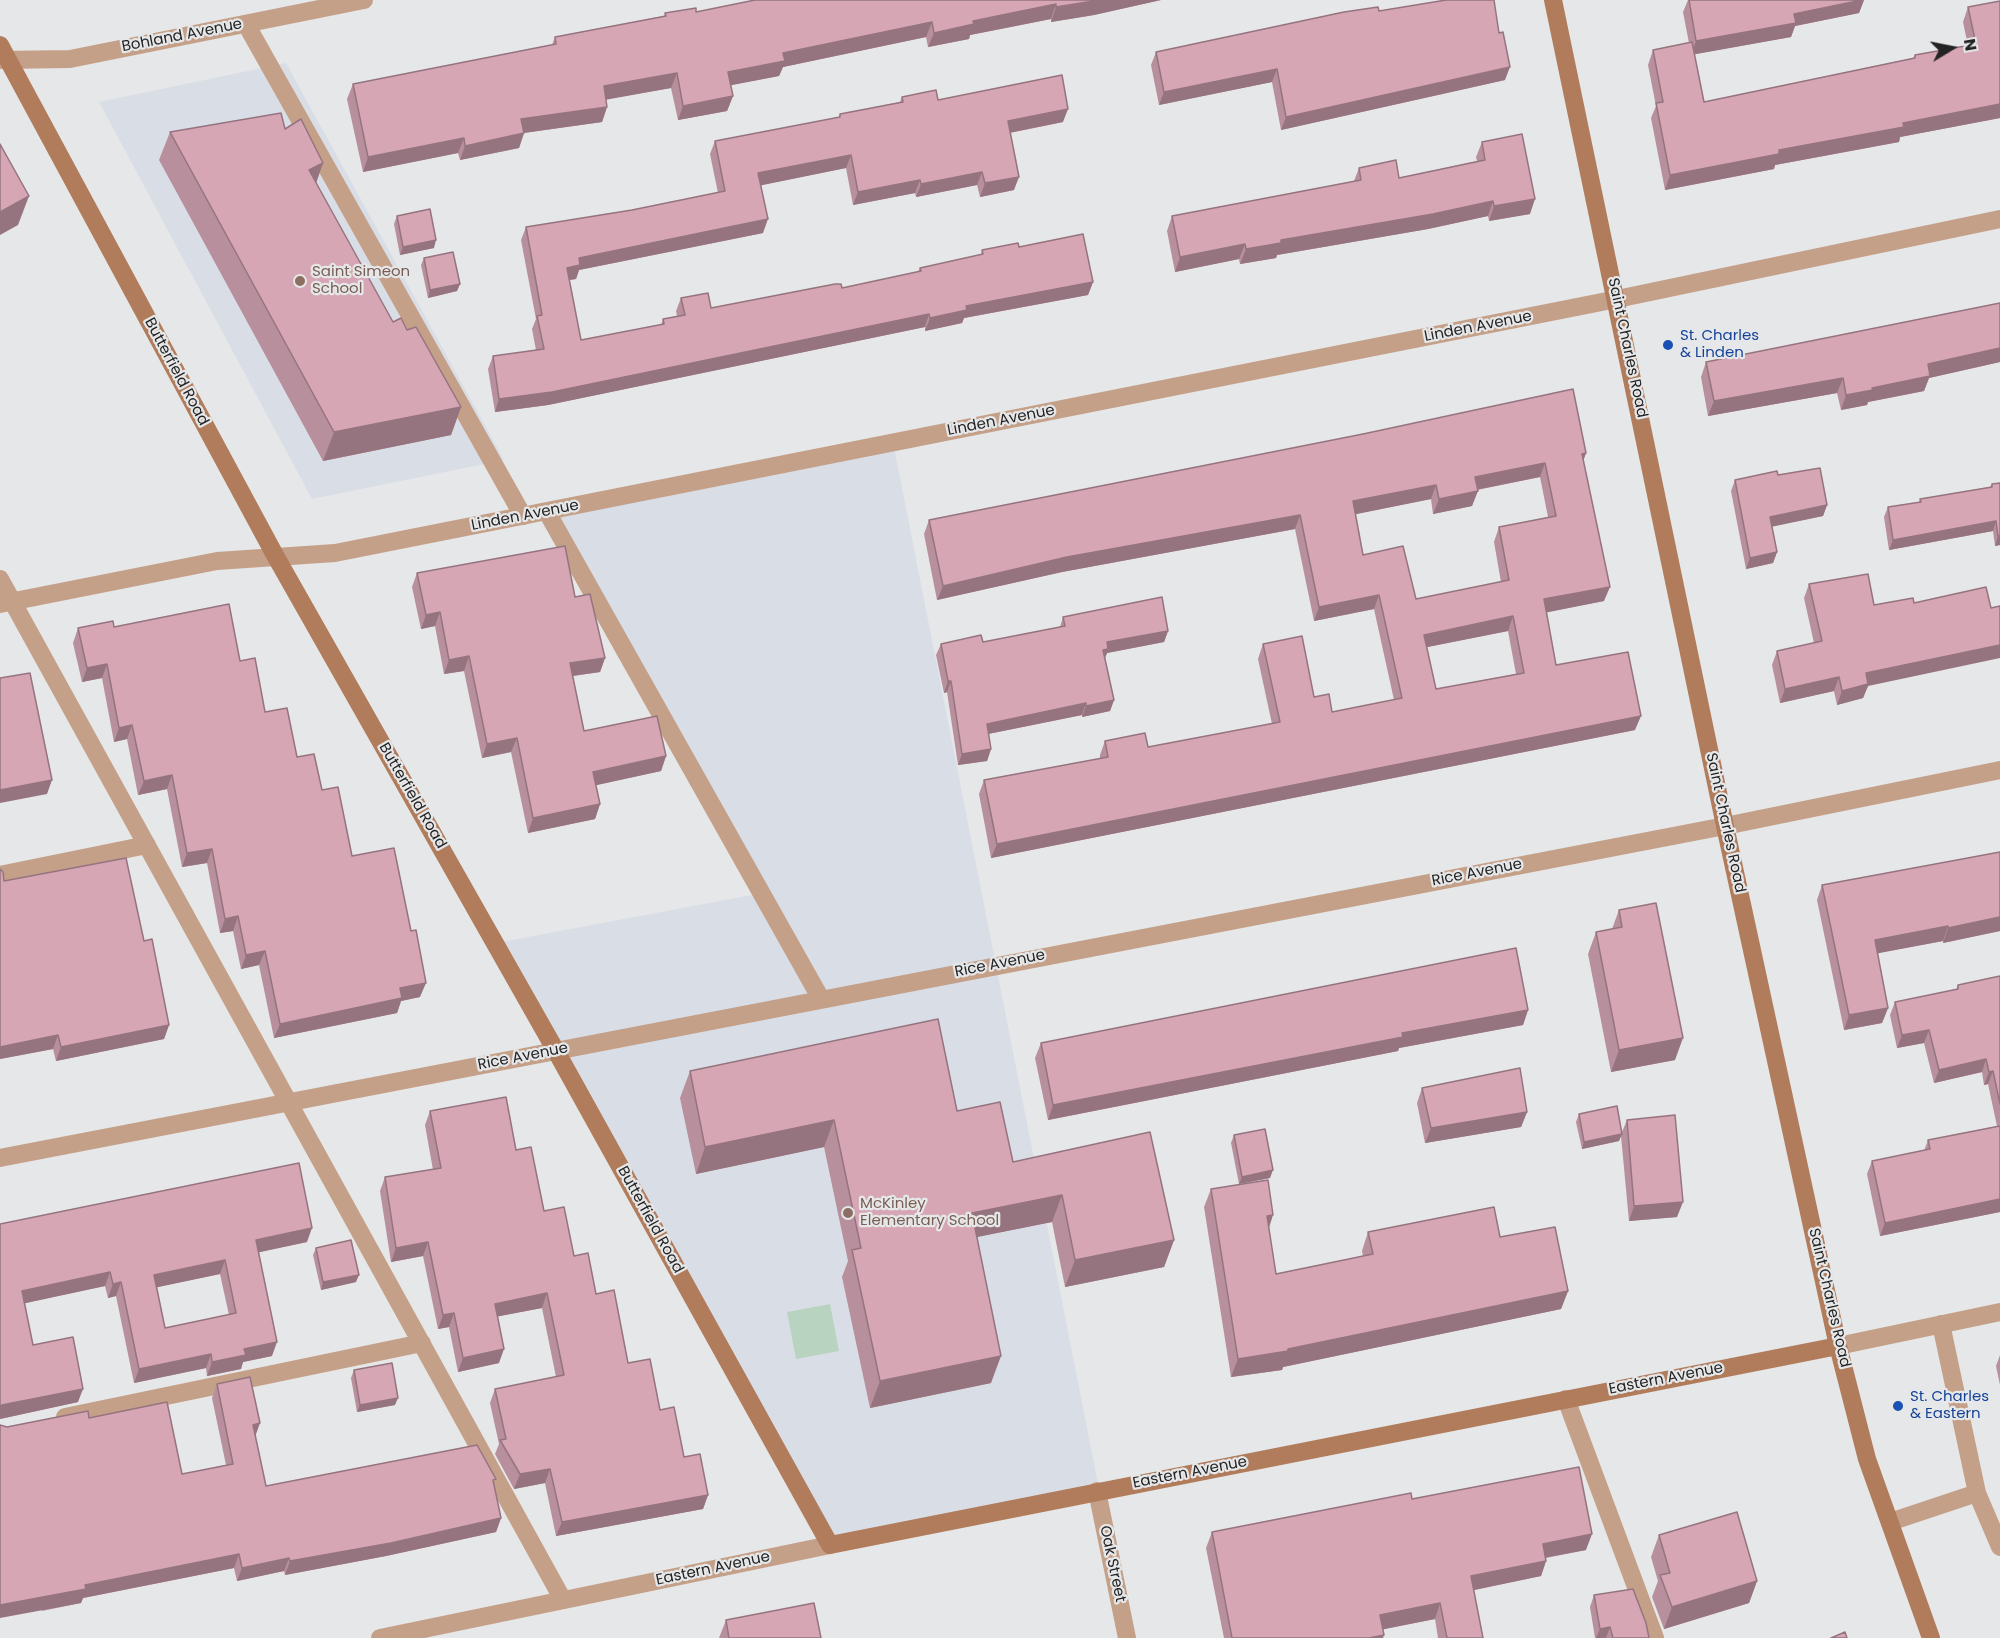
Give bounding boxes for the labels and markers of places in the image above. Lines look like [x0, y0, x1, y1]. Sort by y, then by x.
place label: Saint Simeon School [312, 263, 410, 298]
marker: Saint Simeon School [293, 274, 307, 288]
place label: St. Charles & Linden [1680, 327, 1759, 362]
marker: St. Charles & Linden [1661, 338, 1675, 352]
place label: McKinley Elementary School [860, 1195, 999, 1230]
marker: McKinley Elementary School [841, 1206, 855, 1220]
place label: St. Charles & Eastern [1910, 1388, 1989, 1423]
marker: St. Charles & Eastern [1891, 1399, 1905, 1413]

